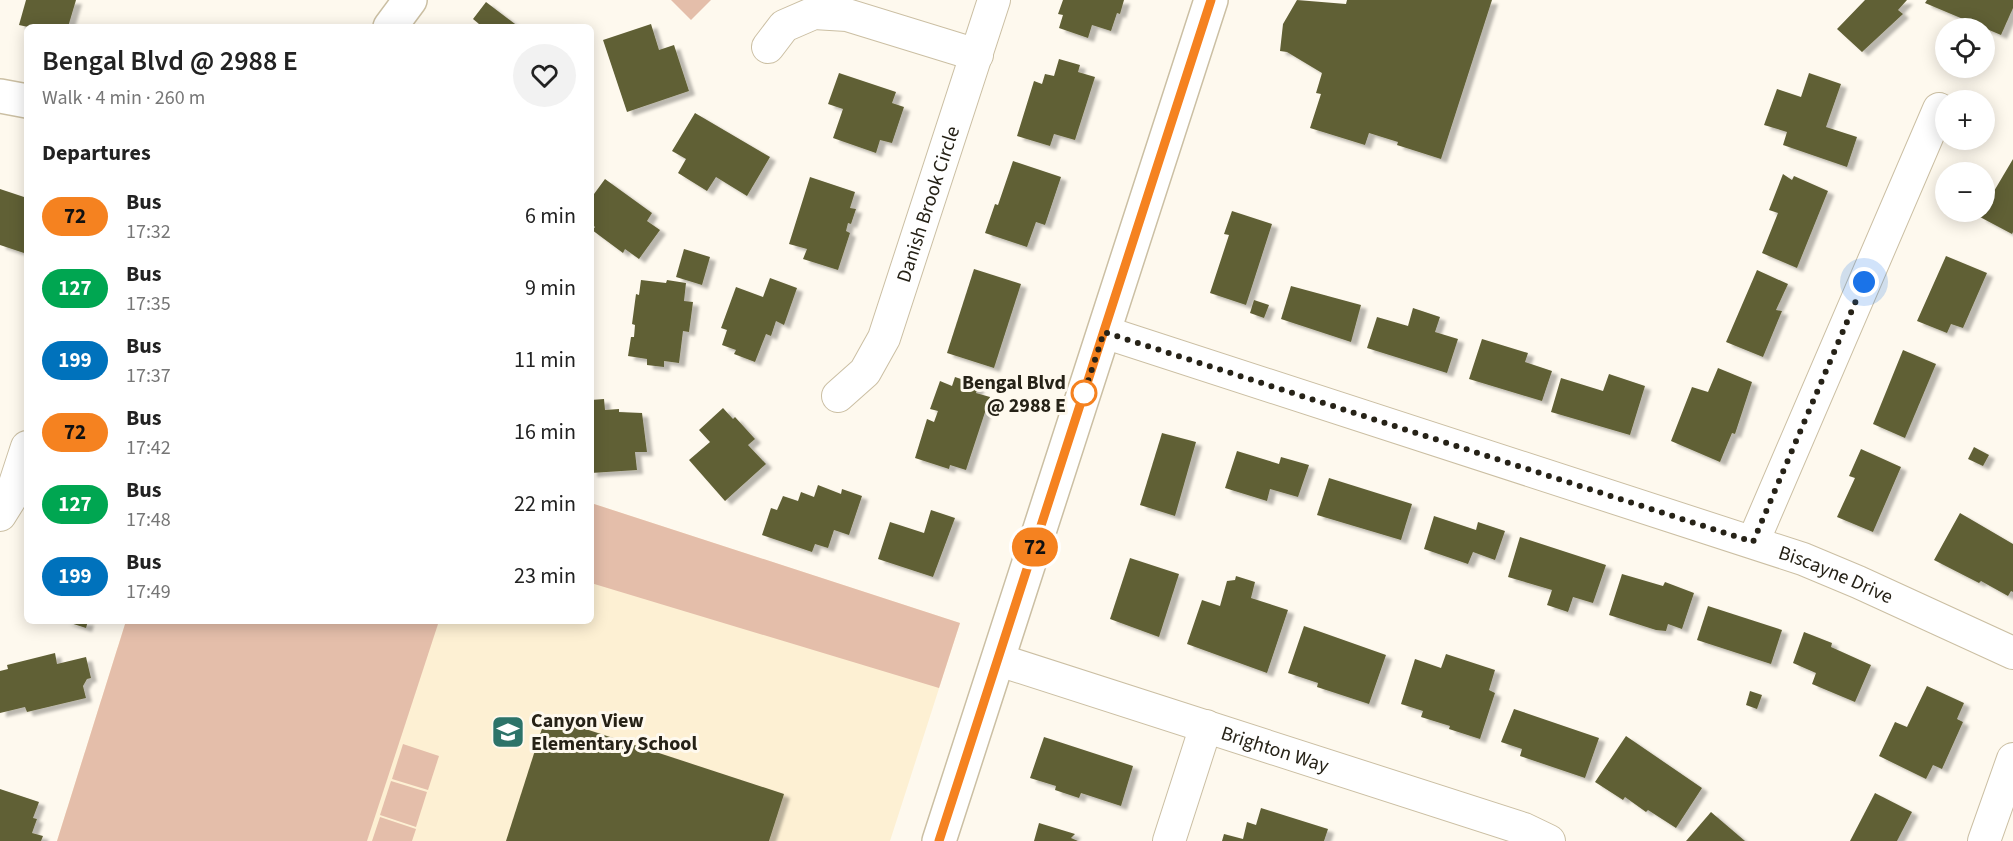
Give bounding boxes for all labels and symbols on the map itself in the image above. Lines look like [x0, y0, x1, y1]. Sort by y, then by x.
street label: Danish Brook Circle [890, 122, 967, 286]
your location [1849, 267, 1879, 297]
place label: Bengal Blvd @ 2988 E [962, 369, 1066, 420]
marker: Bengal Blvd @ 2988 E [1071, 380, 1097, 406]
line badge: 72 [1008, 528, 1062, 566]
street label: Biscayne Drive [1775, 539, 1897, 611]
place label: Canyon View Elementary School [531, 707, 697, 758]
school or university icon: Canyon View Elementary School [490, 714, 526, 750]
street label: Brighton Way [1217, 719, 1333, 780]

